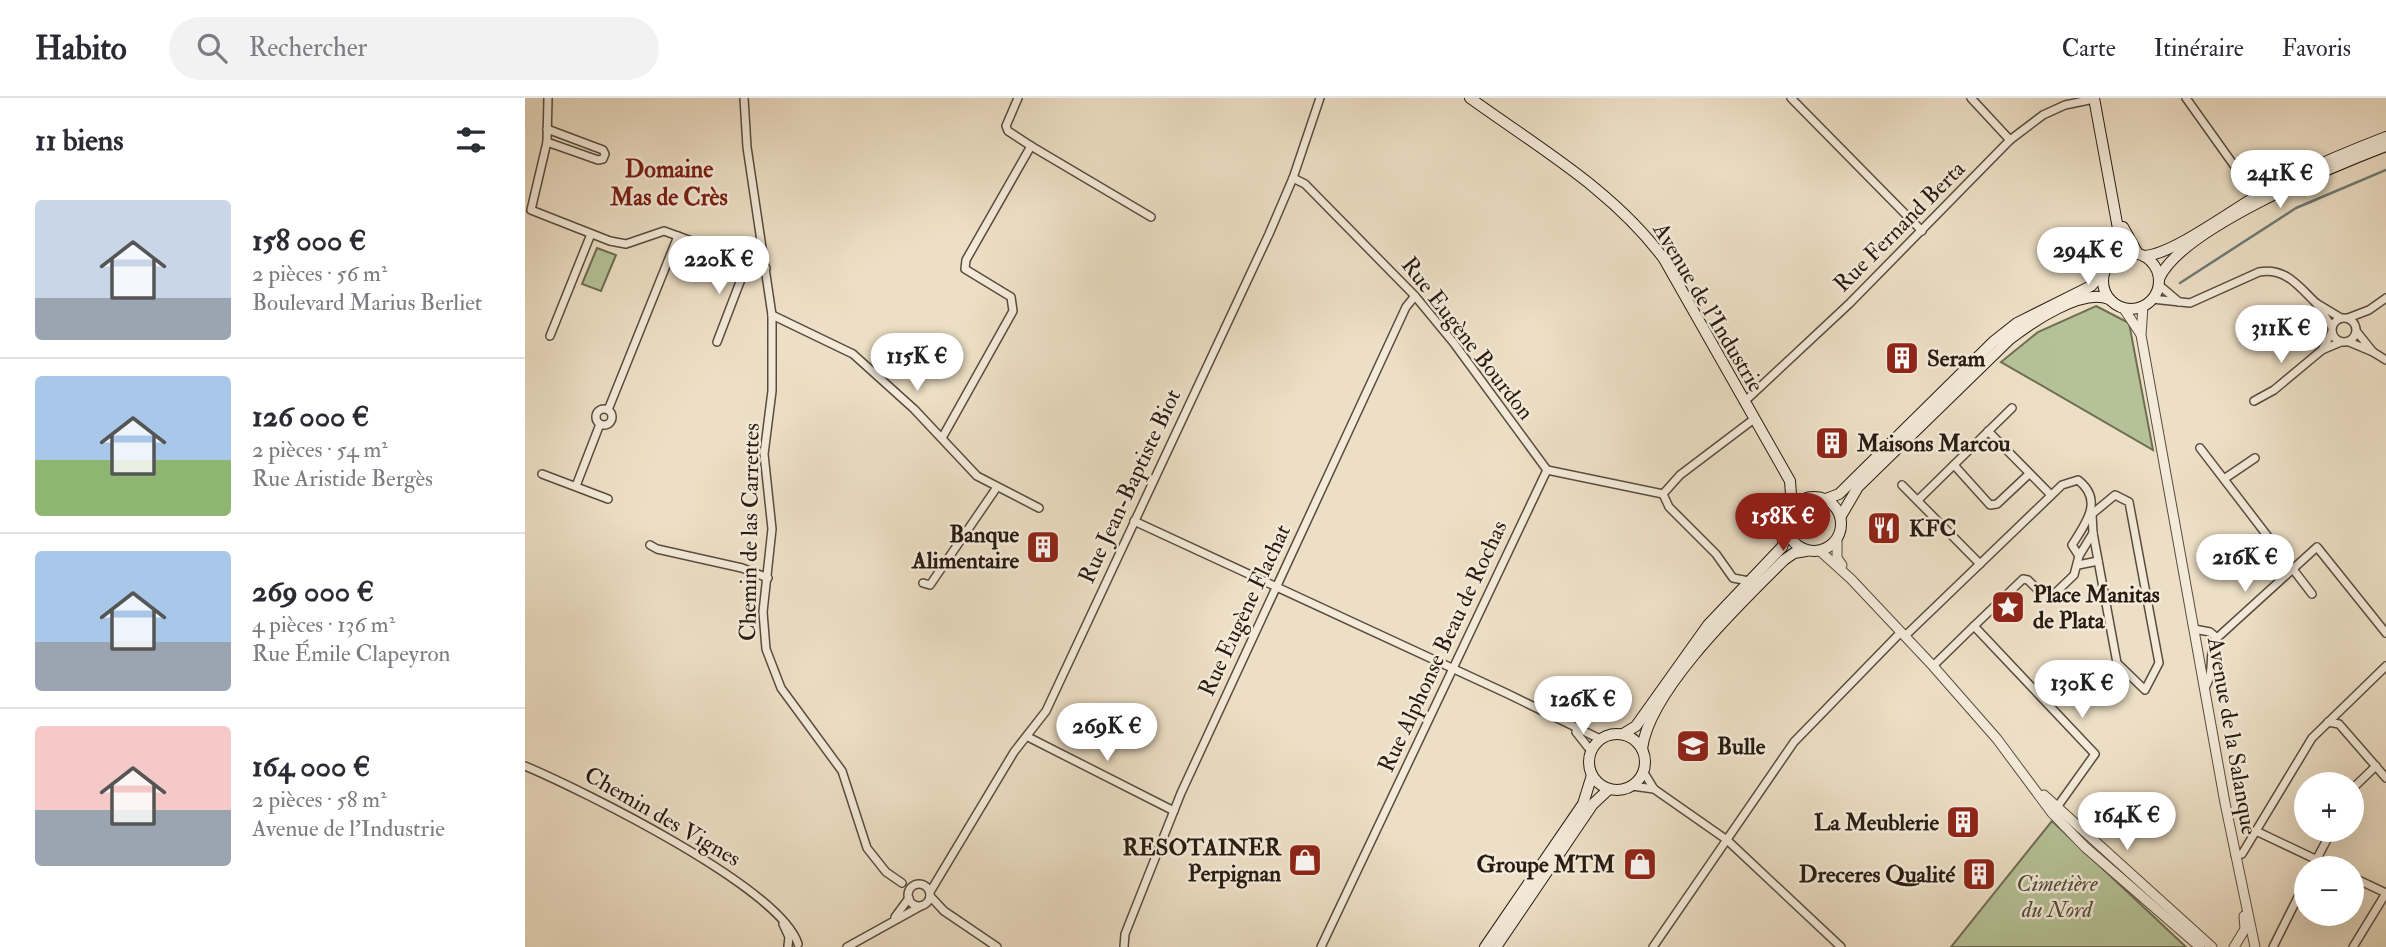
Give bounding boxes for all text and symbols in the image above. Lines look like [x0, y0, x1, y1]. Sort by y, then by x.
search box [169, 17, 659, 80]
text: Habito [35, 28, 127, 69]
icon: search [193, 29, 231, 67]
text: Rechercher [249, 32, 367, 64]
text: Carte [2062, 33, 2116, 64]
text: Itinéraire [2154, 33, 2244, 64]
text: Favoris [2282, 33, 2351, 64]
icon: filters [452, 121, 490, 159]
text: 11 biens [35, 122, 124, 159]
pin: 241K € [2223, 150, 2337, 210]
district label: Domaine Mas de Crès [609, 154, 728, 213]
street label: Rue Fernand Berta [1828, 154, 1972, 298]
text: 241K € [2247, 158, 2313, 187]
street label: Avenue de l'Industrie [1646, 216, 1771, 398]
text: 158 000 € [252, 222, 366, 259]
icon: home [91, 228, 175, 312]
pin: 294K € [2031, 228, 2145, 287]
text: 294K € [2053, 235, 2123, 264]
pin: 220K € [662, 236, 776, 296]
text: 220K € [684, 244, 754, 273]
street label: Rue Eugène Bourdon [1395, 251, 1540, 426]
text: 2 pièces · 56 m² [252, 259, 387, 288]
text: Boulevard Marius Berliet [252, 288, 482, 317]
pin: 311K € [2224, 306, 2338, 365]
text: 311K € [2251, 313, 2311, 342]
pin: 115K € [860, 334, 974, 393]
building icon: Seram [1883, 339, 1921, 377]
text: 115K € [887, 341, 947, 370]
place label: Seram [1927, 344, 1985, 373]
street label: Rue Jean-Baptiste Biot [1072, 384, 1188, 588]
text: 126 000 € [252, 398, 369, 435]
icon: home [91, 404, 175, 488]
street label: Chemin de las Carrettes [733, 422, 766, 641]
building icon: Maisons Marcou [1813, 424, 1851, 462]
place label: Maisons Marcou [1856, 429, 2011, 458]
text: 2 pièces · 54 m² [252, 435, 388, 464]
text: Rue Aristide Bergès [252, 464, 433, 493]
pin: 158K € [1726, 494, 1840, 553]
text: 158K € [1751, 501, 1815, 530]
restaurant icon: KFC [1865, 509, 1903, 547]
place label: KFC [1909, 514, 1956, 543]
street label: Rue Alphonse Beau de Rochas [1371, 516, 1515, 777]
place label: Banque Alimentaire [911, 520, 1019, 575]
street label: Rue Eugène Flachat [1192, 520, 1297, 701]
building icon: Banque Alimentaire [1024, 528, 1062, 566]
pin: 216K € [2188, 534, 2302, 594]
text: 216K € [2212, 542, 2278, 571]
text: 269 000 € [252, 573, 374, 610]
icon: home [91, 579, 175, 663]
place label: Place Manitas de Plata [2033, 580, 2160, 635]
place icon: Place Manitas de Plata [1989, 588, 2027, 626]
text: 4 pièces · 136 m² [252, 610, 395, 639]
street label: Avenue de la Salanque [2201, 634, 2264, 838]
text: Rue Émile Clapeyron [252, 639, 450, 668]
pin: 130K € [2025, 660, 2139, 720]
text: 130K € [2050, 668, 2114, 697]
pin: 126K € [1526, 676, 1640, 736]
text: 126K € [1550, 684, 1616, 713]
pin: 269K € [1050, 704, 1164, 763]
text: 269K € [1072, 711, 1142, 740]
school or university icon: Bulle [1674, 727, 1712, 765]
place label: Bulle [1717, 732, 1766, 761]
text: 164 000 € [252, 748, 370, 785]
icon: home [91, 754, 175, 838]
street label: Chemin des Vignes [579, 760, 746, 873]
map controls [2294, 772, 2364, 926]
button: + [2294, 772, 2364, 842]
text: 2 pièces · 58 m² [252, 785, 387, 814]
pin: 164K € [2070, 792, 2184, 852]
text: 164K € [2094, 800, 2160, 829]
building icon: La Meublerie [1944, 803, 1982, 841]
place label: La Meublerie [1814, 808, 1939, 837]
text: Avenue de l'Industrie [252, 814, 445, 843]
place label: RESOTAINER Perpignan [1123, 833, 1283, 889]
shop icon: RESOTAINER Perpignan [1286, 841, 1324, 879]
shop icon: Groupe MTM [1621, 845, 1659, 883]
place label: Groupe MTM [1477, 850, 1615, 880]
building icon: Dreceres Qualité [1960, 855, 1998, 893]
button: − [2294, 856, 2364, 926]
place label: Dreceres Qualité [1799, 860, 1956, 889]
park label: Cimetière du Nord [2016, 869, 2098, 924]

